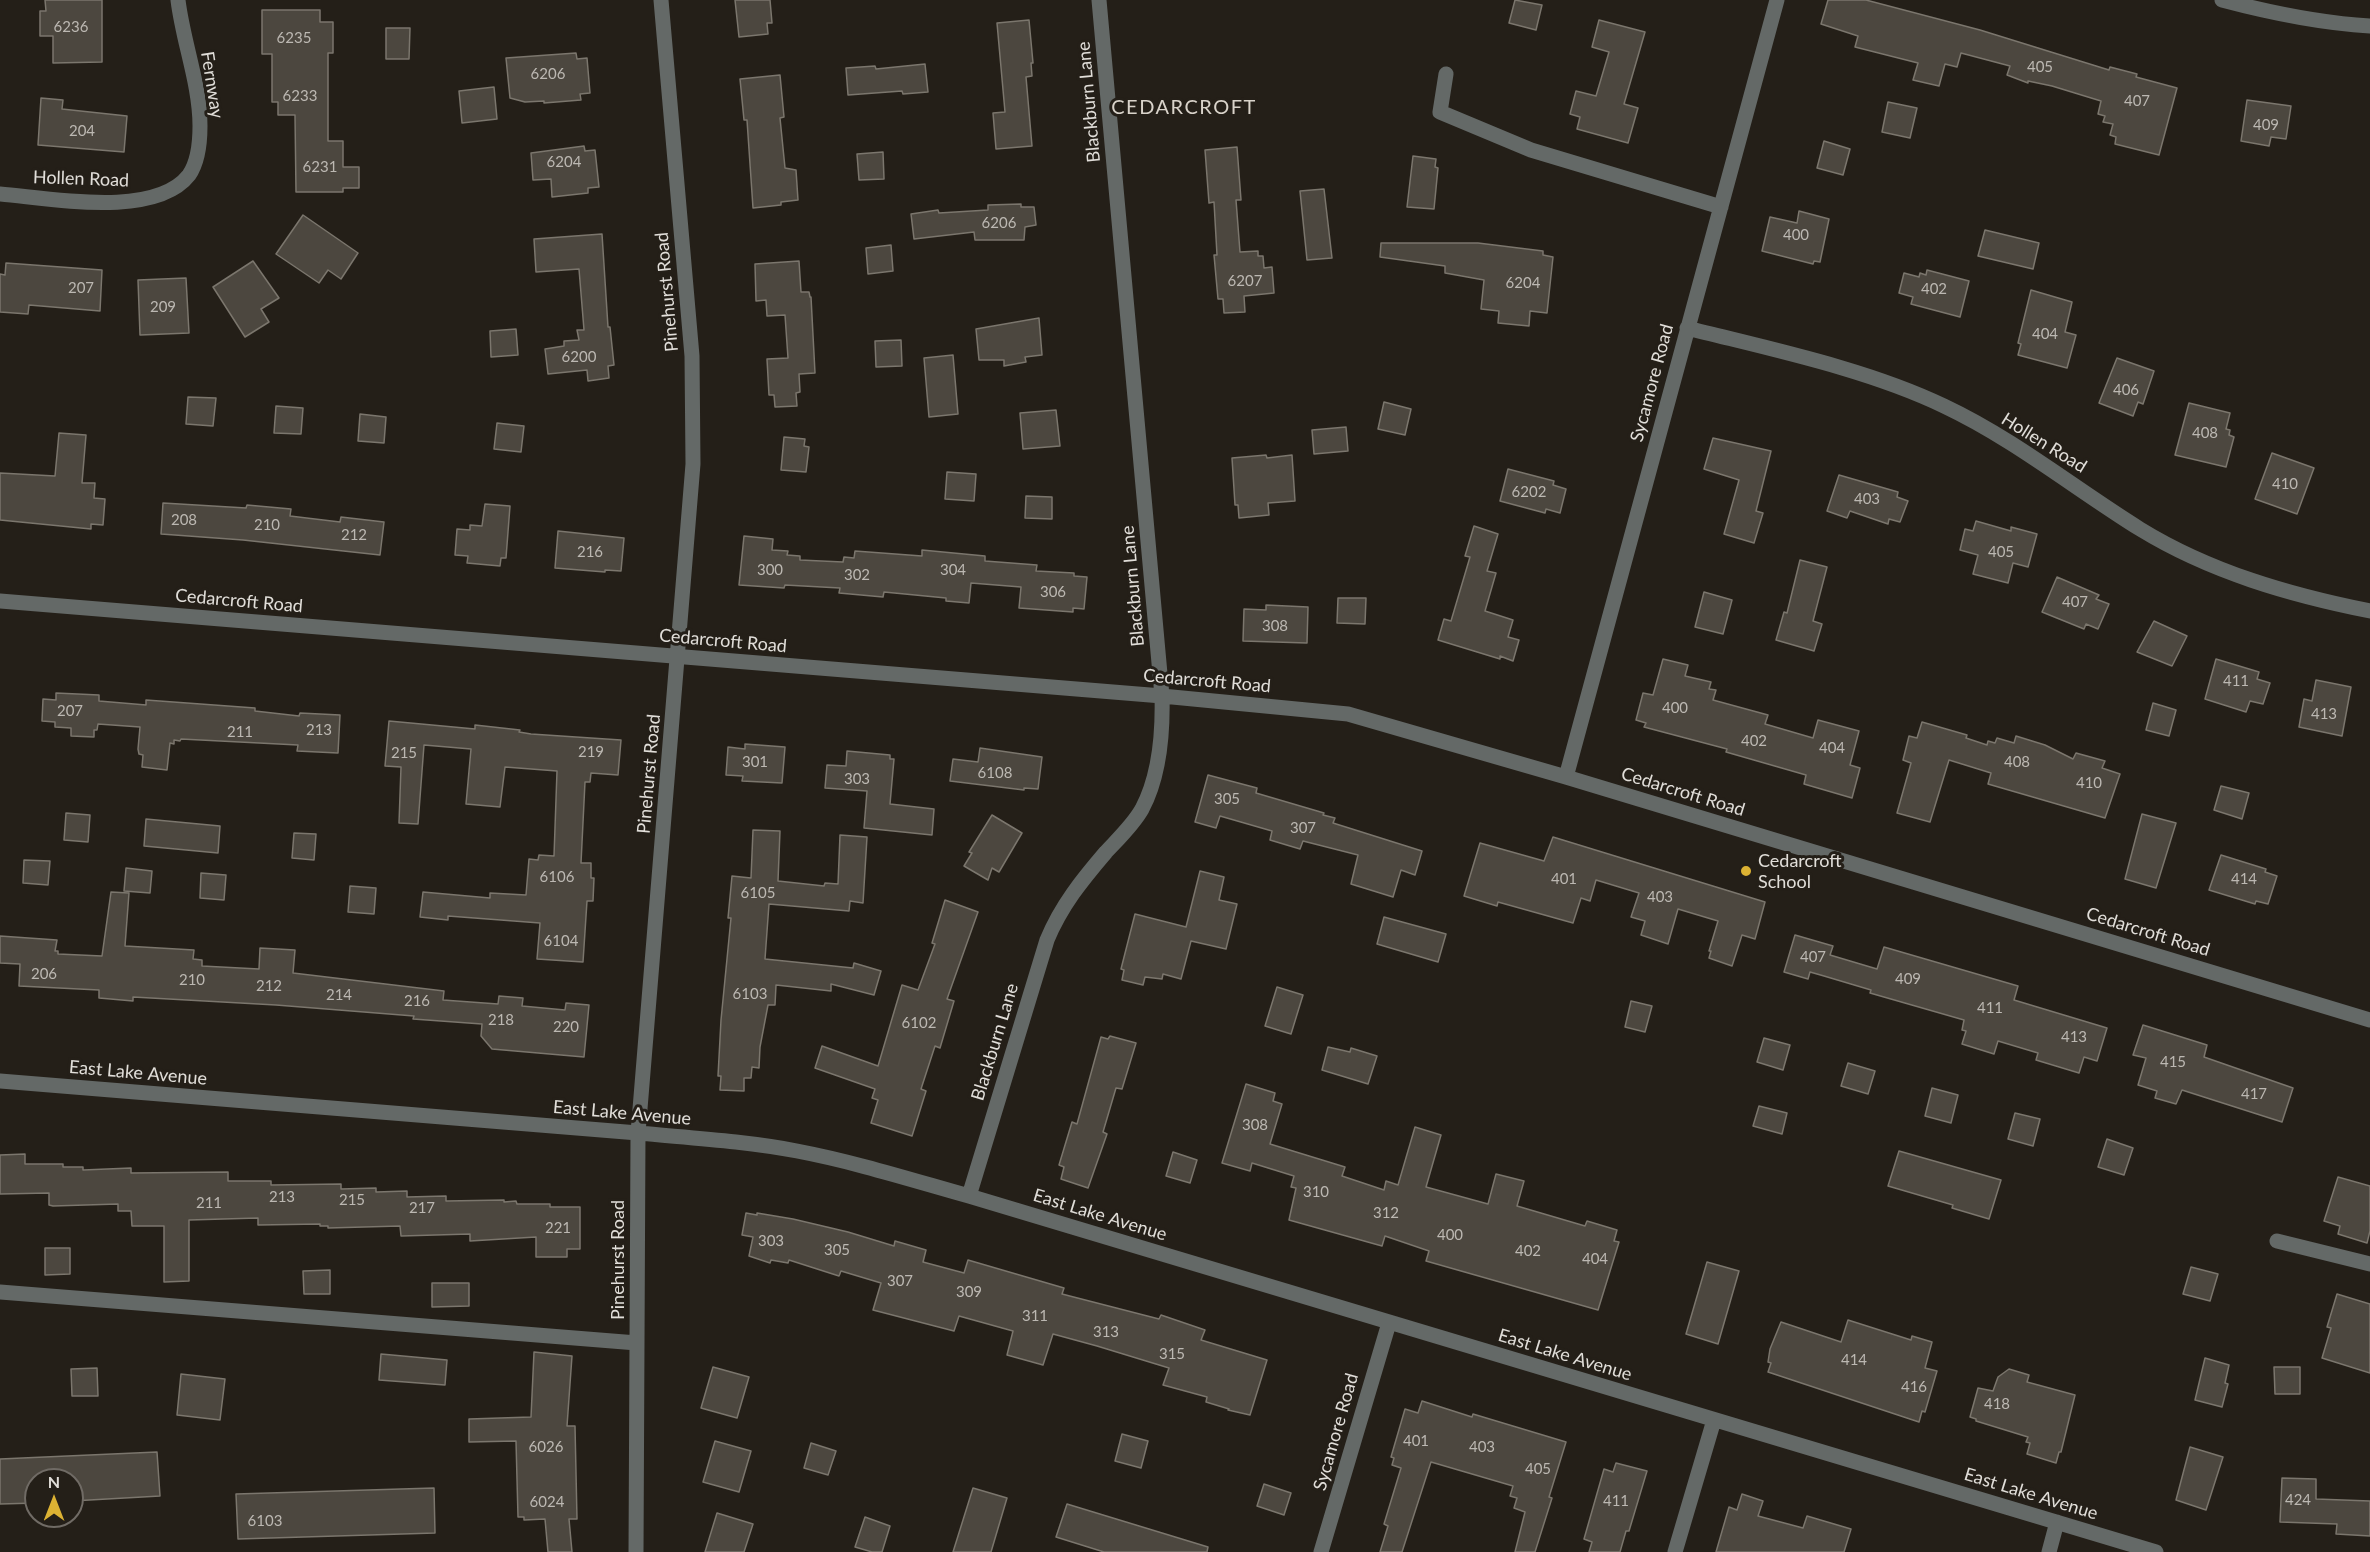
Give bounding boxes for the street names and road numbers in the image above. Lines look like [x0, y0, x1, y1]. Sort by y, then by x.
street label: Blackburn Lane [1073, 41, 1105, 163]
street label: Fernway [196, 50, 228, 120]
street label: Hollen Road [33, 167, 129, 191]
street label: Pinehurst Road [651, 231, 683, 353]
street label: Sycamore Road [1626, 322, 1678, 444]
street label: Hollen Road [1997, 408, 2091, 478]
street label: Blackburn Lane [1117, 525, 1149, 647]
street label: Cedarcroft Road [174, 585, 304, 617]
street label: Cedarcroft Road [658, 625, 788, 657]
street label: Cedarcroft Road [1142, 665, 1272, 697]
street label: Pinehurst Road [633, 713, 665, 835]
street label: Cedarcroft Road [1619, 763, 1747, 821]
street label: Cedarcroft Road [2084, 903, 2212, 961]
street label: Blackburn Lane [967, 981, 1023, 1103]
street label: East Lake Avenue [68, 1056, 208, 1090]
street label: East Lake Avenue [552, 1096, 692, 1130]
street label: East Lake Avenue [1031, 1184, 1169, 1246]
street label: Pinehurst Road [607, 1200, 629, 1320]
street label: East Lake Avenue [1496, 1324, 1634, 1386]
street label: Sycamore Road [1309, 1371, 1363, 1493]
street label: East Lake Avenue [1962, 1463, 2100, 1525]

